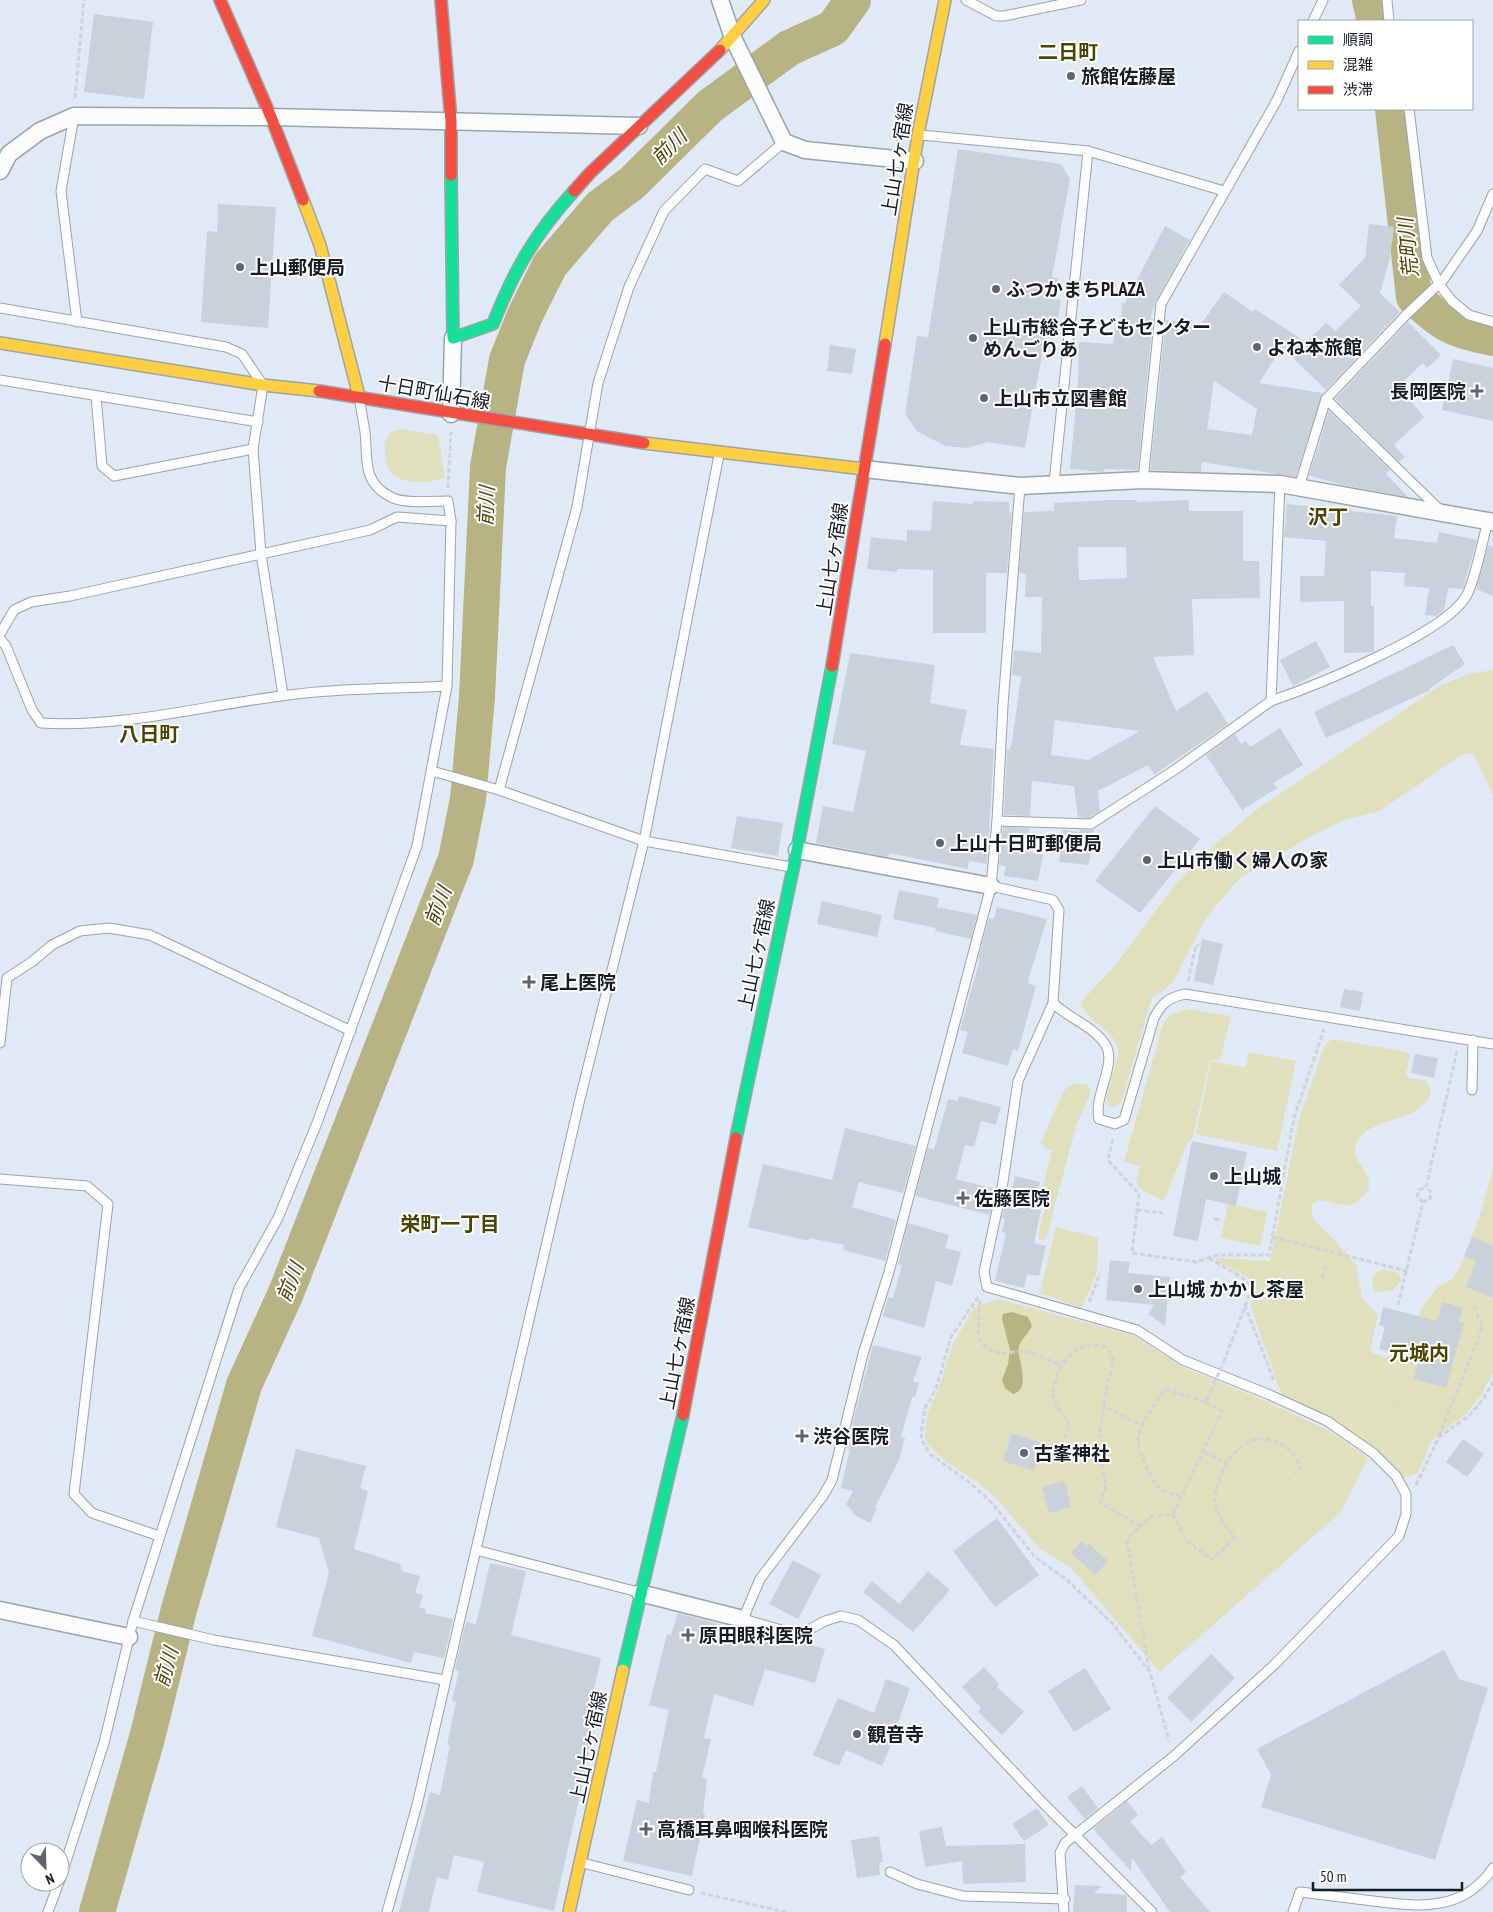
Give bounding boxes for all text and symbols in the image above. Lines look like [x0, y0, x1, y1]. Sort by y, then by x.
legend [1298, 20, 1473, 110]
text: 順調 [1343, 30, 1373, 49]
district label: 二日町 [1038, 39, 1098, 65]
text: 混雑 [1343, 55, 1373, 74]
place label: 旅館佐藤屋 [1081, 64, 1176, 88]
marker: 旅館佐藤屋 [1065, 70, 1077, 82]
text: 渋滞 [1343, 80, 1373, 99]
street label: 上山七ヶ宿線 [876, 101, 918, 217]
water label: 前川 [646, 122, 694, 170]
water label: 荒町川 [1392, 215, 1424, 279]
place label: 上山郵便局 [250, 255, 345, 279]
marker: 上山郵便局 [234, 261, 246, 273]
place label: ふつかまちPLAZA [1006, 277, 1146, 301]
marker: ふつかまちPLAZA [990, 283, 1002, 295]
place label: 上山市総合子どもセンター めんごりあ [983, 315, 1211, 361]
marker: 上山市総合子どもセンター めんごりあ [967, 332, 979, 344]
place label: よね本旅館 [1267, 335, 1362, 359]
marker: よね本旅館 [1251, 341, 1263, 353]
street label: 十日町仙石線 [376, 370, 492, 414]
place label: 長岡医院 [1390, 379, 1466, 403]
marker: 長岡医院 [1470, 384, 1484, 398]
place label: 上山市立図書館 [994, 386, 1127, 410]
marker: 上山市立図書館 [978, 392, 990, 404]
water label: 前川 [472, 483, 500, 527]
street label: 上山七ヶ宿線 [811, 501, 853, 617]
district label: 沢丁 [1308, 504, 1348, 530]
district label: 八日町 [119, 721, 179, 747]
place label: 上山十日町郵便局 [950, 831, 1102, 855]
marker: 上山十日町郵便局 [934, 837, 946, 849]
place label: 上山市働く婦人の家 [1157, 848, 1328, 872]
marker: 上山市働く婦人の家 [1141, 854, 1153, 866]
water label: 前川 [419, 881, 458, 929]
street label: 上山七ヶ宿線 [732, 897, 780, 1013]
place label: 尾上医院 [540, 970, 616, 994]
marker: 尾上医院 [522, 975, 536, 989]
place label: 上山城 [1224, 1164, 1281, 1188]
marker: 上山城 [1208, 1170, 1220, 1182]
place label: 佐藤医院 [974, 1186, 1050, 1210]
marker: 佐藤医院 [956, 1191, 970, 1205]
district label: 栄町一丁目 [400, 1211, 500, 1237]
water label: 前川 [270, 1257, 310, 1305]
place label: 上山城 かかし茶屋 [1148, 1277, 1304, 1301]
marker: 上山城 かかし茶屋 [1132, 1283, 1144, 1295]
street label: 上山七ヶ宿線 [654, 1295, 700, 1411]
district label: 元城内 [1389, 1340, 1449, 1366]
place label: 渋谷医院 [813, 1424, 889, 1448]
marker: 渋谷医院 [795, 1429, 809, 1443]
place label: 古峯神社 [1034, 1441, 1110, 1465]
marker: 古峯神社 [1018, 1447, 1030, 1459]
place label: 原田眼科医院 [699, 1623, 813, 1647]
marker: 原田眼科医院 [681, 1628, 695, 1642]
water label: 前川 [148, 1642, 185, 1690]
street label: 上山七ヶ宿線 [564, 1689, 612, 1805]
place label: 観音寺 [867, 1722, 924, 1746]
marker: 観音寺 [851, 1728, 863, 1740]
place label: 高橋耳鼻咽喉科医院 [657, 1817, 828, 1841]
marker: 高橋耳鼻咽喉科医院 [639, 1822, 653, 1836]
north arrow [20, 1842, 70, 1892]
scale bar [1313, 1860, 1462, 1892]
text: 50 m [1320, 1867, 1346, 1886]
text: N [43, 1869, 57, 1889]

